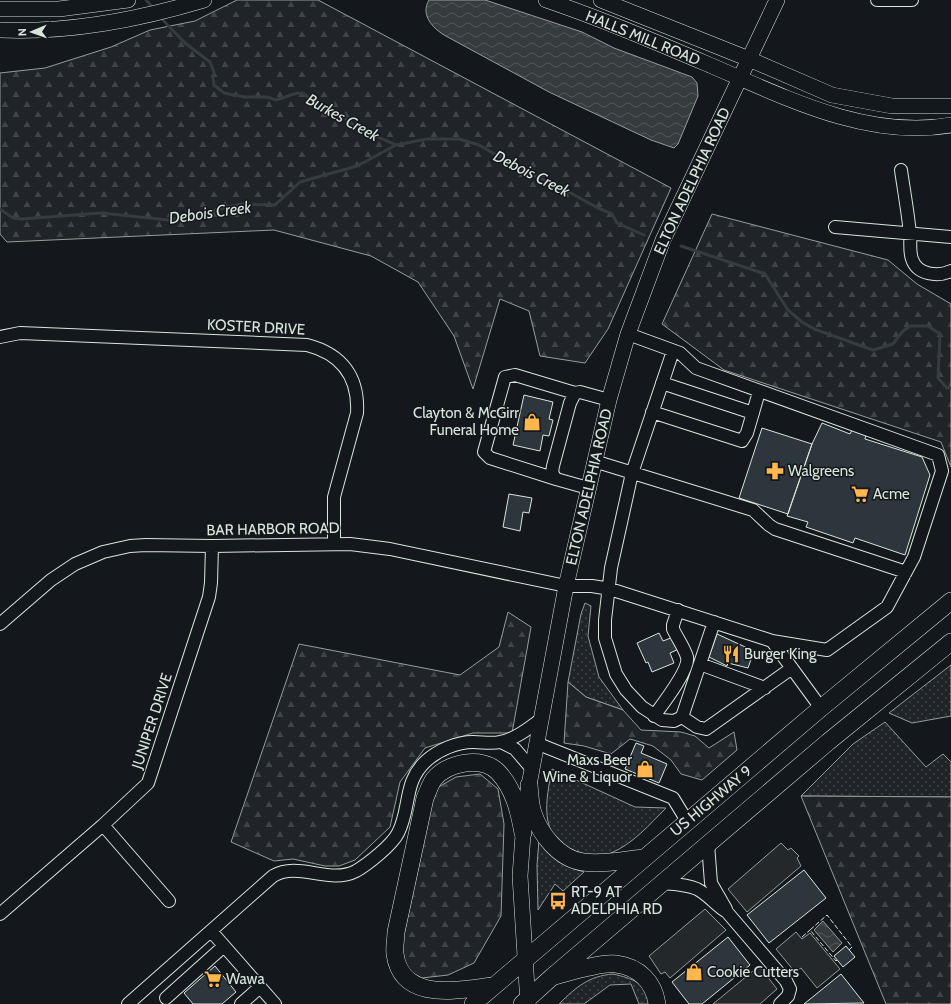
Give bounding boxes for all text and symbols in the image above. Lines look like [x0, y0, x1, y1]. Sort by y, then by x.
street label: HALLS MILL ROAD [583, 7, 703, 69]
north arrow [12, 12, 52, 52]
text: N [15, 28, 29, 36]
water label: Burkes Creek [303, 90, 384, 146]
street label: ELTON ADELPHIA ROAD [650, 105, 734, 257]
water label: Debois Creek [491, 146, 574, 201]
water label: Debois Creek [168, 197, 254, 228]
street label: KOSTER DRIVE [206, 315, 306, 339]
place label: Clayton & McGirr Funeral Home [413, 404, 519, 439]
street label: ELTON ADELPHIA ROAD [562, 407, 616, 567]
shop icon: Clayton & McGirr Funeral Home [522, 412, 542, 432]
pharmacy icon: Walgreens [765, 461, 785, 481]
place label: Walgreens [788, 462, 854, 480]
supermarket icon: Acme [850, 484, 870, 504]
place label: Acme [873, 485, 910, 503]
street label: BAR HARBOR ROAD [206, 519, 340, 539]
restaurant icon: Burger King [721, 644, 741, 664]
place label: Burger King [744, 645, 817, 663]
street label: JUNIPER DRIVE [128, 671, 176, 772]
place label: Maxs Beer Wine & Liquor [543, 751, 632, 786]
shop icon: Maxs Beer Wine & Liquor [635, 759, 655, 779]
street label: US HIGHWAY 9 [667, 762, 755, 840]
place label: RT-9 AT ADELPHIA RD [571, 883, 663, 918]
bus stop icon: RT-9 AT ADELPHIA RD [548, 891, 568, 911]
shop icon: Cookie Cutters [684, 962, 704, 982]
place label: Cookie Cutters [707, 963, 799, 981]
supermarket icon: Wawa [203, 969, 223, 989]
place label: Wawa [226, 970, 265, 988]

